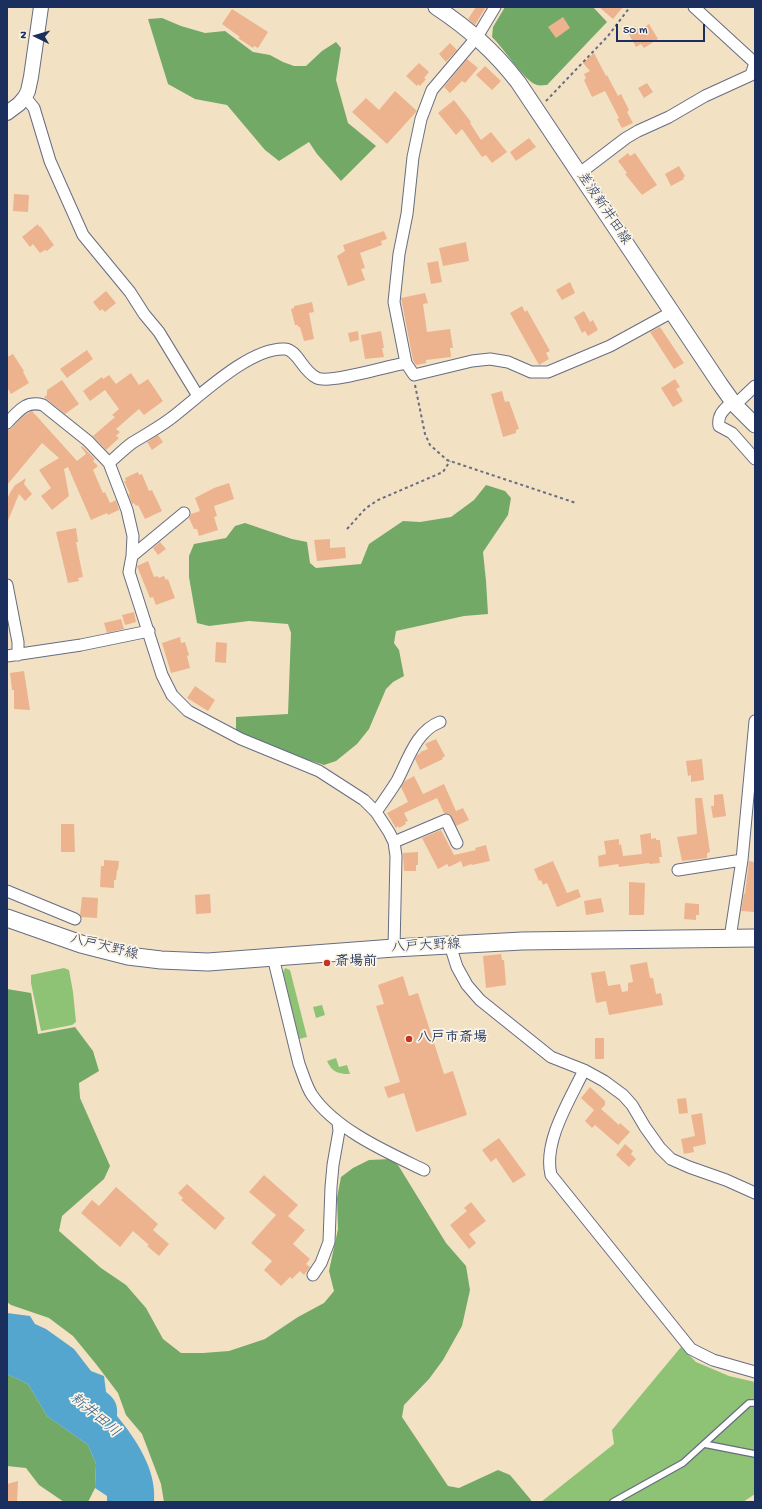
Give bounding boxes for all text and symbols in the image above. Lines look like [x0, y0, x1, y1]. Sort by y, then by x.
north arrow [16, 16, 56, 56]
scale bar [618, 16, 707, 42]
text: 50 m [623, 24, 648, 38]
text: N [18, 31, 30, 39]
street label: 差波新井田線 [573, 169, 633, 249]
street label: 八戸大野線 [68, 931, 140, 965]
street label: 八戸大野線 [391, 937, 461, 957]
place label: 斎場前 [335, 955, 377, 971]
marker: 斎場前 [322, 958, 332, 968]
place label: 八戸市斎場 [417, 1031, 487, 1047]
marker: 八戸市斎場 [404, 1034, 414, 1044]
water label: 新井田川 [65, 1390, 123, 1442]

